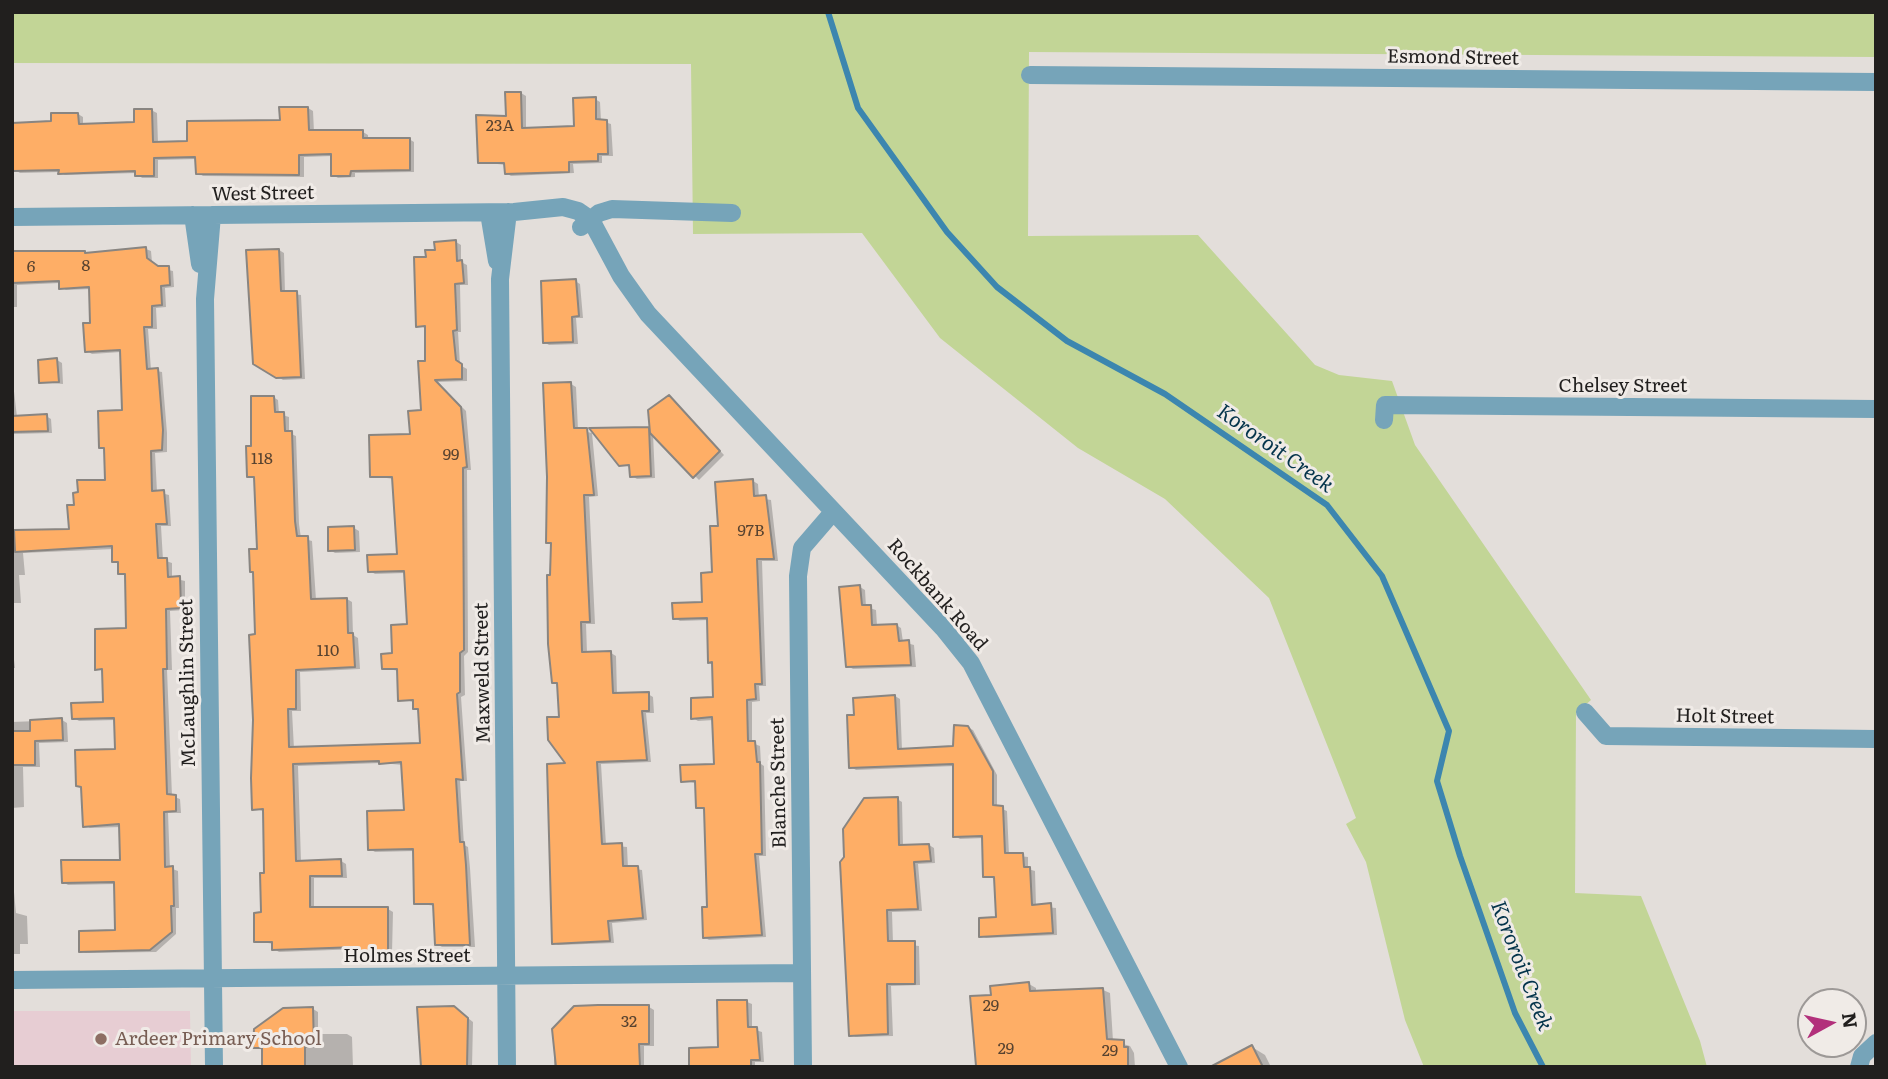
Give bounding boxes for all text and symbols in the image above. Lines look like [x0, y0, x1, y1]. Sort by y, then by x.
street label: Esmond Street [1387, 45, 1519, 71]
house number: 23A [486, 116, 514, 136]
street label: West Street [211, 182, 315, 206]
house number: 8 [82, 256, 90, 276]
house number: 6 [27, 257, 35, 277]
street label: Chelsey Street [1559, 375, 1687, 397]
water label: Kororoit Creek [1212, 399, 1338, 499]
house number: 99 [443, 445, 459, 465]
house number: 118 [251, 449, 273, 469]
house number: 97B [738, 521, 764, 541]
street label: Rockbank Road [882, 534, 992, 656]
street label: McLaughlin Street [175, 599, 201, 767]
street label: Maxweld Street [470, 602, 496, 744]
house number: 110 [317, 641, 339, 661]
street label: Holt Street [1676, 705, 1774, 729]
street label: Blanche Street [766, 717, 792, 849]
water label: Kororoit Creek [1485, 898, 1557, 1034]
street label: Holmes Street [343, 945, 471, 967]
north arrow [1797, 988, 1867, 1058]
house number: 29 [983, 996, 999, 1016]
text: N [1836, 1011, 1866, 1030]
house number: 32 [621, 1012, 637, 1032]
place label: Ardeer Primary School [115, 1028, 322, 1050]
marker: Ardeer Primary School [93, 1031, 109, 1047]
house number: 29 [998, 1039, 1014, 1059]
house number: 29 [1102, 1041, 1118, 1061]

